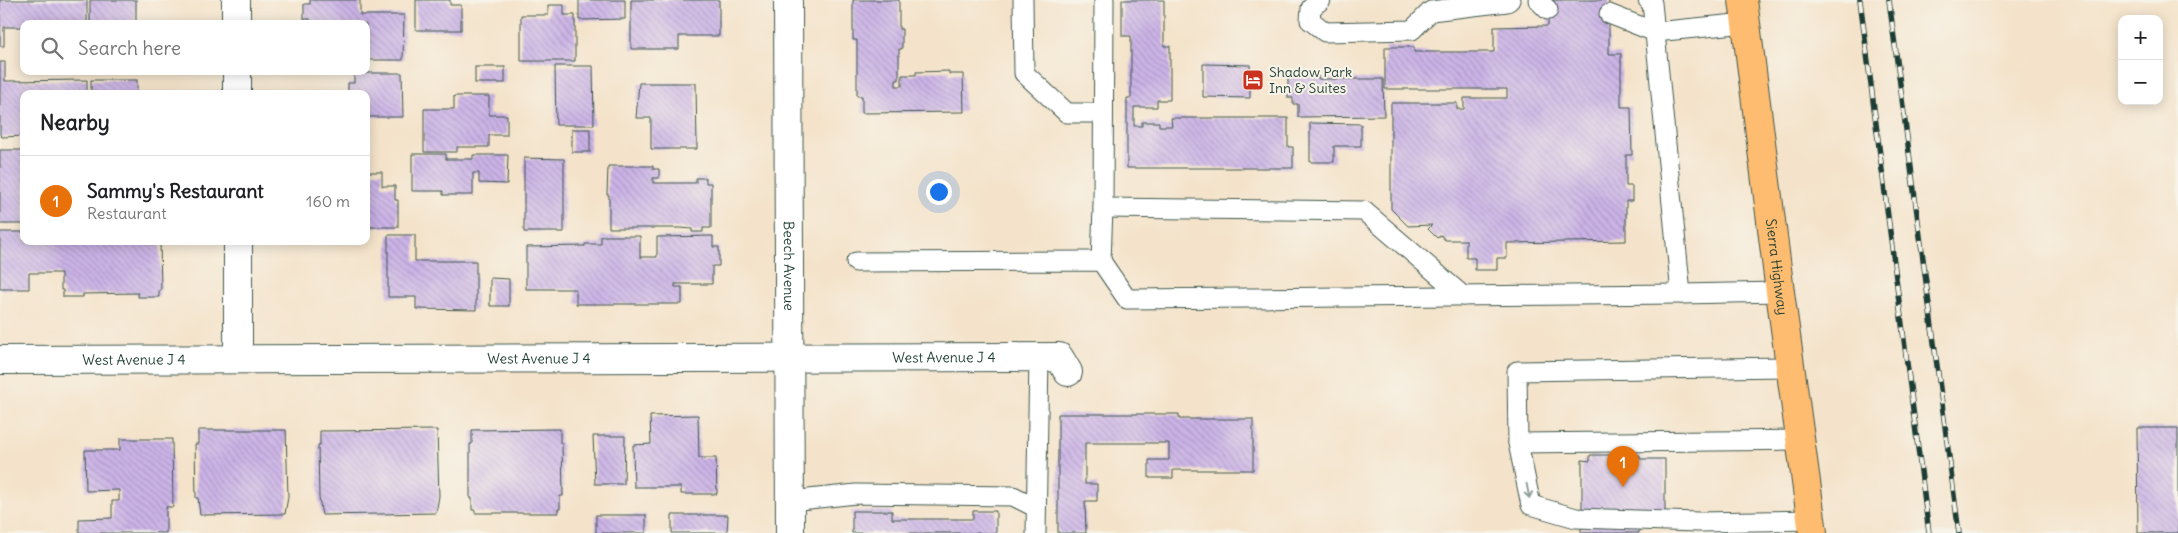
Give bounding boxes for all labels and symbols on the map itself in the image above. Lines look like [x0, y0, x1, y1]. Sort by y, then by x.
place label: Shadow Park Inn & Suites [1269, 63, 1352, 97]
hotel icon: Shadow Park Inn & Suites [1241, 68, 1265, 92]
your location [926, 179, 952, 205]
street label: Sierra Highway [1762, 218, 1792, 316]
street label: Beech Avenue [780, 221, 798, 311]
street label: West Avenue J 4 [892, 348, 996, 366]
street label: West Avenue J 4 [487, 349, 591, 368]
street label: West Avenue J 4 [82, 350, 186, 369]
pin: 1 [1607, 446, 1639, 487]
one-way arrow [1523, 483, 1533, 499]

